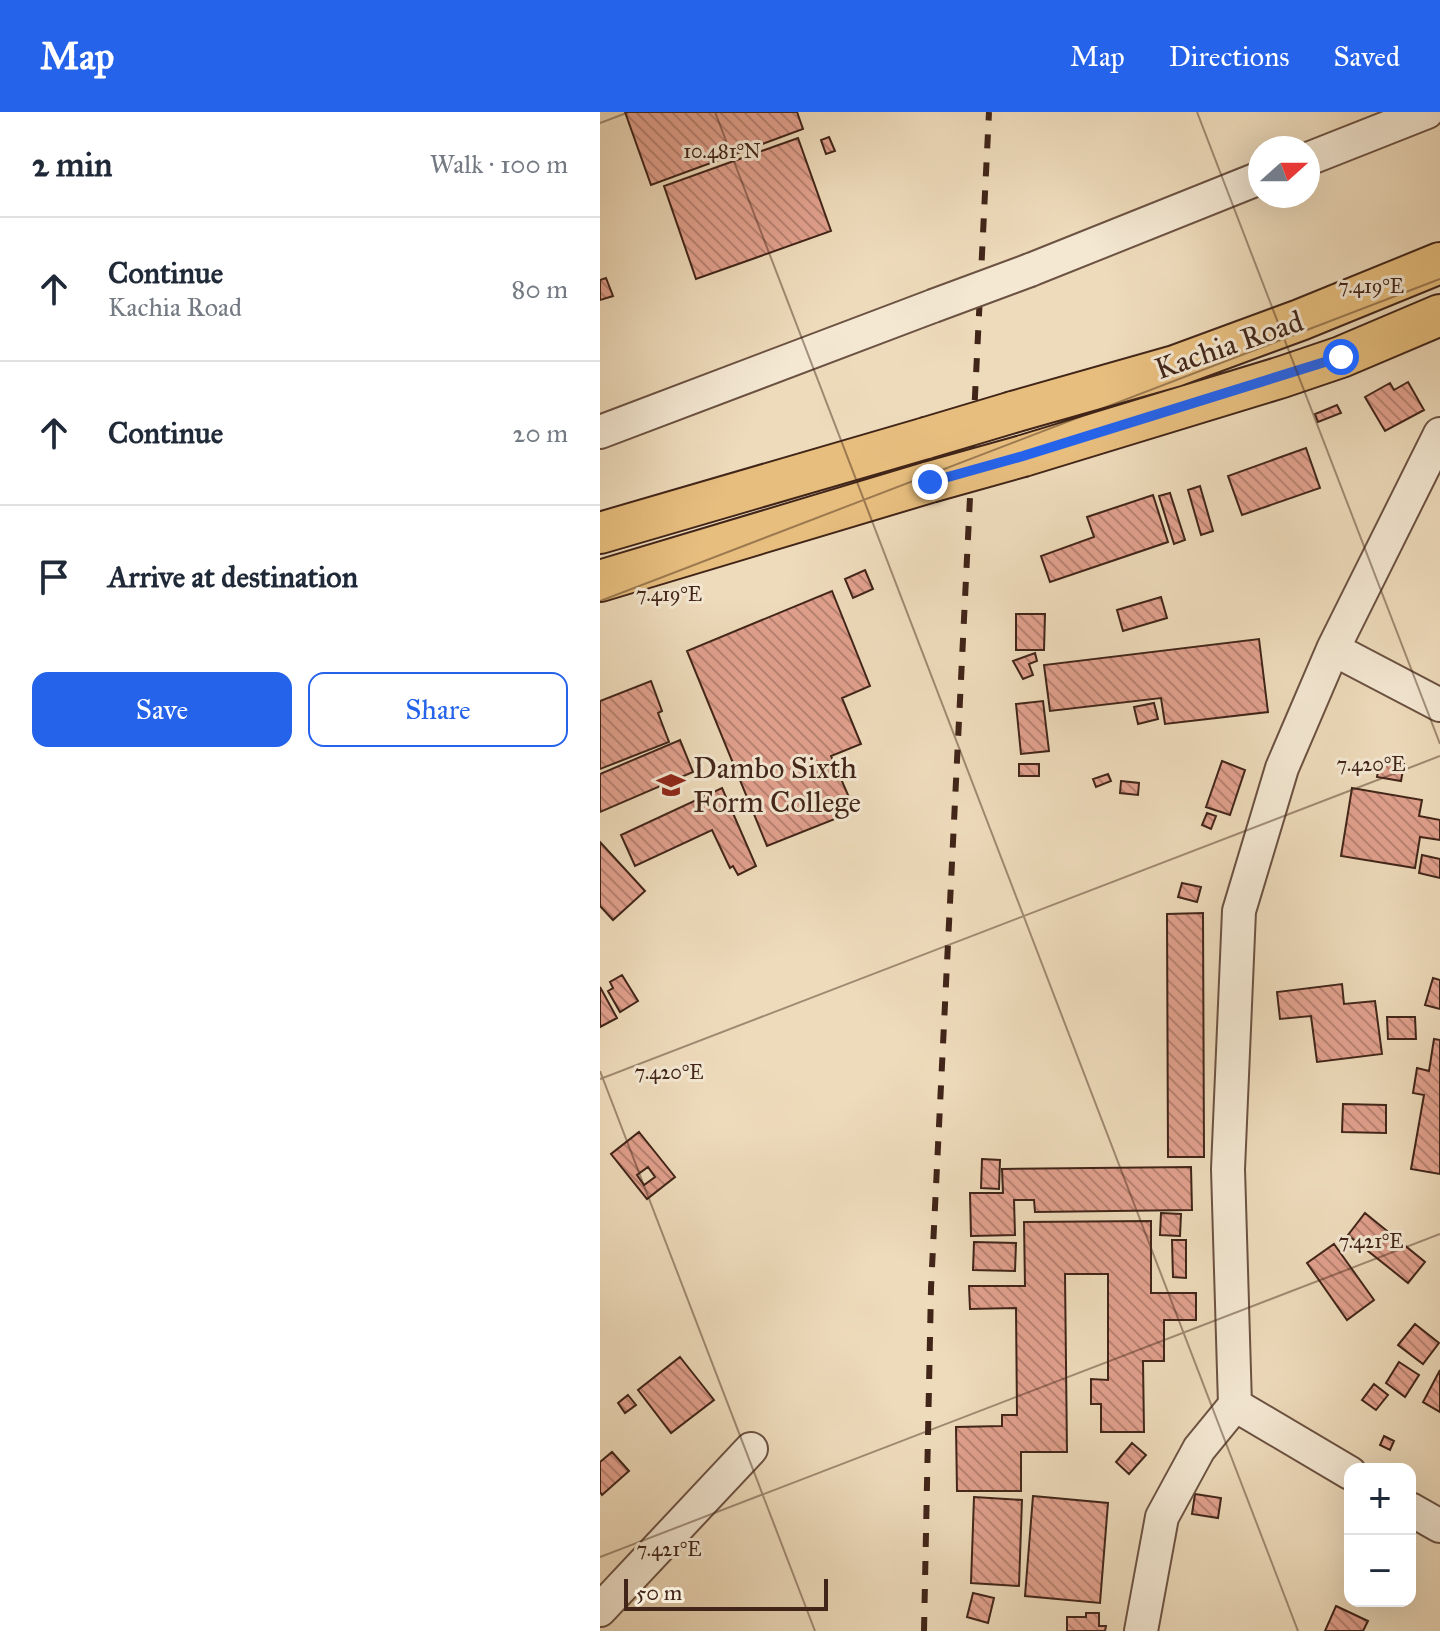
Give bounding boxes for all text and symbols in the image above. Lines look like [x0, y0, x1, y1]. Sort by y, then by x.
text: Map [40, 33, 114, 79]
text: Map [1070, 39, 1125, 74]
text: Directions [1169, 39, 1290, 74]
text: Saved [1334, 39, 1400, 74]
north arrow [1248, 136, 1320, 208]
text: 10.481°N [683, 139, 761, 163]
text: 2 min [32, 144, 112, 185]
text: Walk · 100 m [430, 148, 568, 180]
text: Continue [108, 255, 223, 291]
icon: ahead [32, 267, 76, 311]
text: 80 m [512, 273, 568, 305]
text: 7.419°E [1338, 274, 1404, 298]
text: Kachia Road [108, 291, 242, 323]
street label: Kachia Road [1150, 303, 1308, 387]
route start [1323, 339, 1359, 375]
icon: ahead [32, 411, 76, 455]
text: Continue [108, 415, 223, 451]
text: 20 m [513, 417, 568, 449]
route end [912, 464, 948, 500]
icon: arrive [32, 555, 76, 599]
text: Arrive at destination [108, 559, 358, 595]
text: 7.419°E [636, 582, 702, 606]
button: Save [32, 672, 292, 747]
button: Share [308, 672, 568, 747]
place label: Dambo Sixth Form College [693, 750, 861, 820]
text: 7.420°E [1337, 752, 1405, 776]
school or university icon: Dambo Sixth Form College [656, 770, 686, 800]
text: 7.420°E [635, 1060, 703, 1084]
text: 7.421°E [1338, 1229, 1404, 1253]
map controls [1344, 1463, 1416, 1607]
button: + [1344, 1463, 1416, 1535]
button: − [1344, 1535, 1416, 1607]
text: 7.421°E [636, 1537, 702, 1561]
scale bar [624, 1575, 828, 1611]
text: 50 m [636, 1579, 682, 1606]

